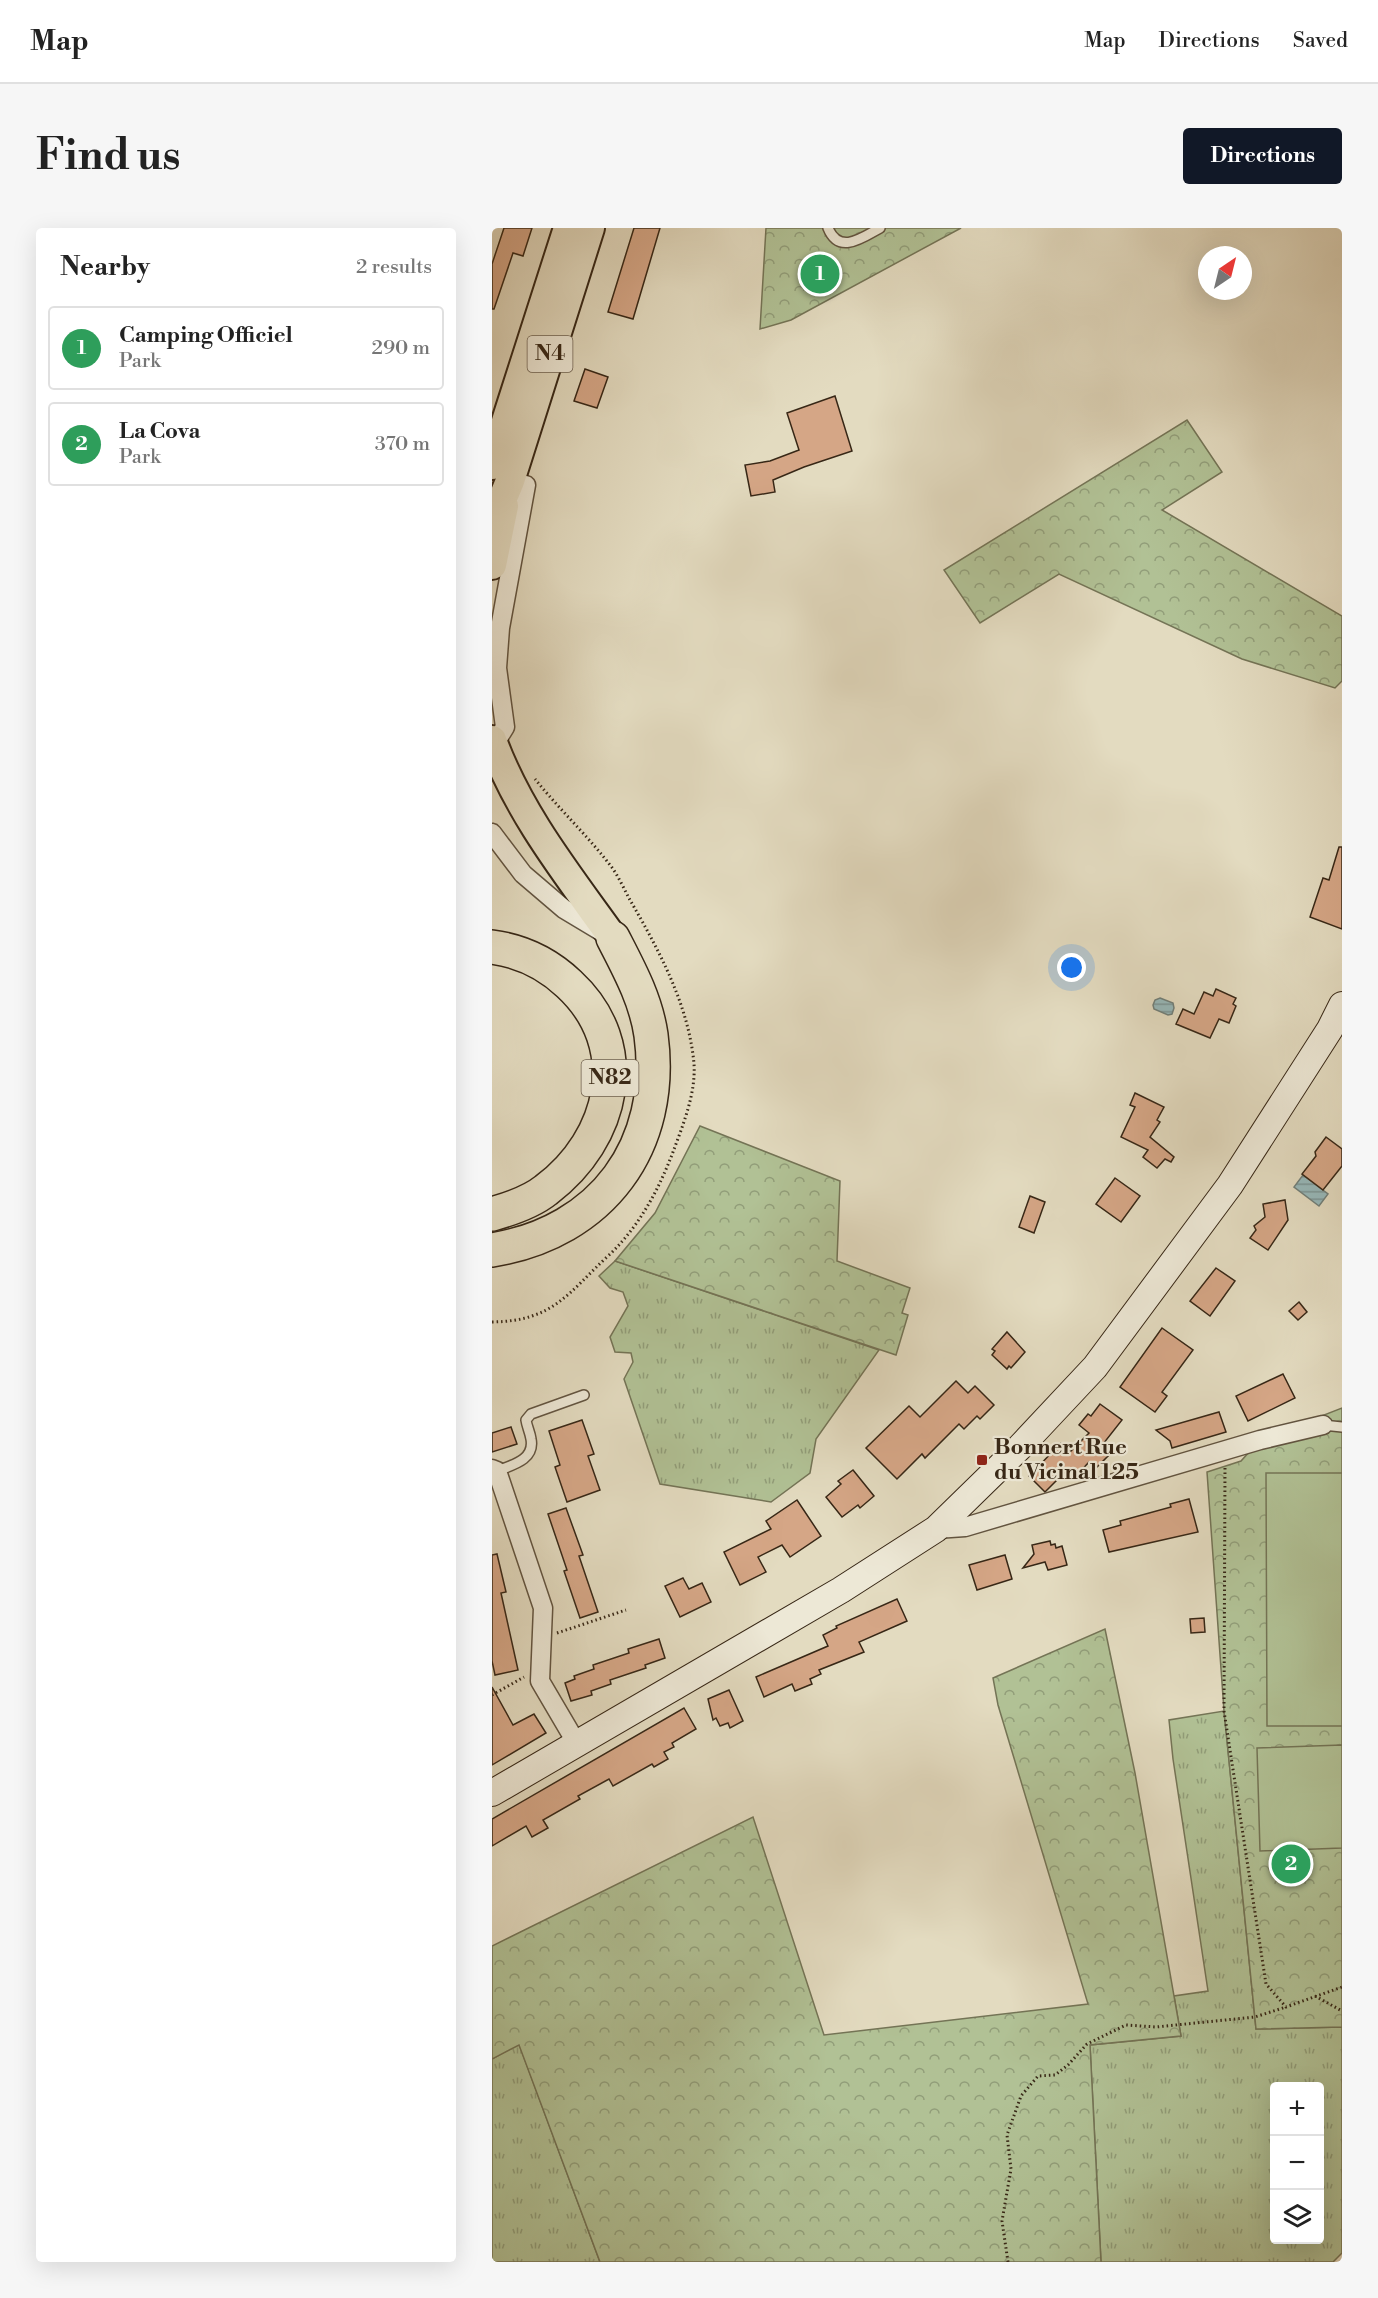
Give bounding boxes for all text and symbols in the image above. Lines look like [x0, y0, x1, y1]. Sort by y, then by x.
text: Map [30, 24, 89, 59]
text: Map [1084, 28, 1126, 54]
text: Directions [1159, 28, 1260, 54]
text: Saved [1293, 28, 1348, 54]
button: Directions [1183, 128, 1342, 184]
text: Find us [36, 130, 180, 183]
north arrow [1198, 246, 1252, 300]
text: Nearby [60, 251, 150, 283]
pin: 1 [800, 252, 840, 296]
text: 2 results [356, 255, 432, 280]
text: Camping Officiel [119, 322, 293, 349]
text: 1 [77, 336, 86, 361]
text: 290 m [372, 336, 430, 361]
road number: N4 [528, 336, 572, 372]
text: Park [119, 349, 161, 374]
text: La Cova [119, 418, 200, 445]
text: 2 [75, 432, 88, 457]
text: 370 m [375, 432, 430, 457]
text: Park [119, 445, 161, 470]
your location [1057, 953, 1086, 982]
road number: N82 [582, 1060, 638, 1096]
place label: Bonnert Rue du Vicinal 125 [994, 1434, 1139, 1486]
marker: Bonnert Rue du Vicinal 125 [975, 1453, 989, 1467]
pin: 2 [1272, 1842, 1310, 1886]
map controls [1270, 2082, 1324, 2244]
button: + [1270, 2082, 1324, 2136]
button: − [1270, 2136, 1324, 2190]
button: layers [1270, 2190, 1324, 2244]

